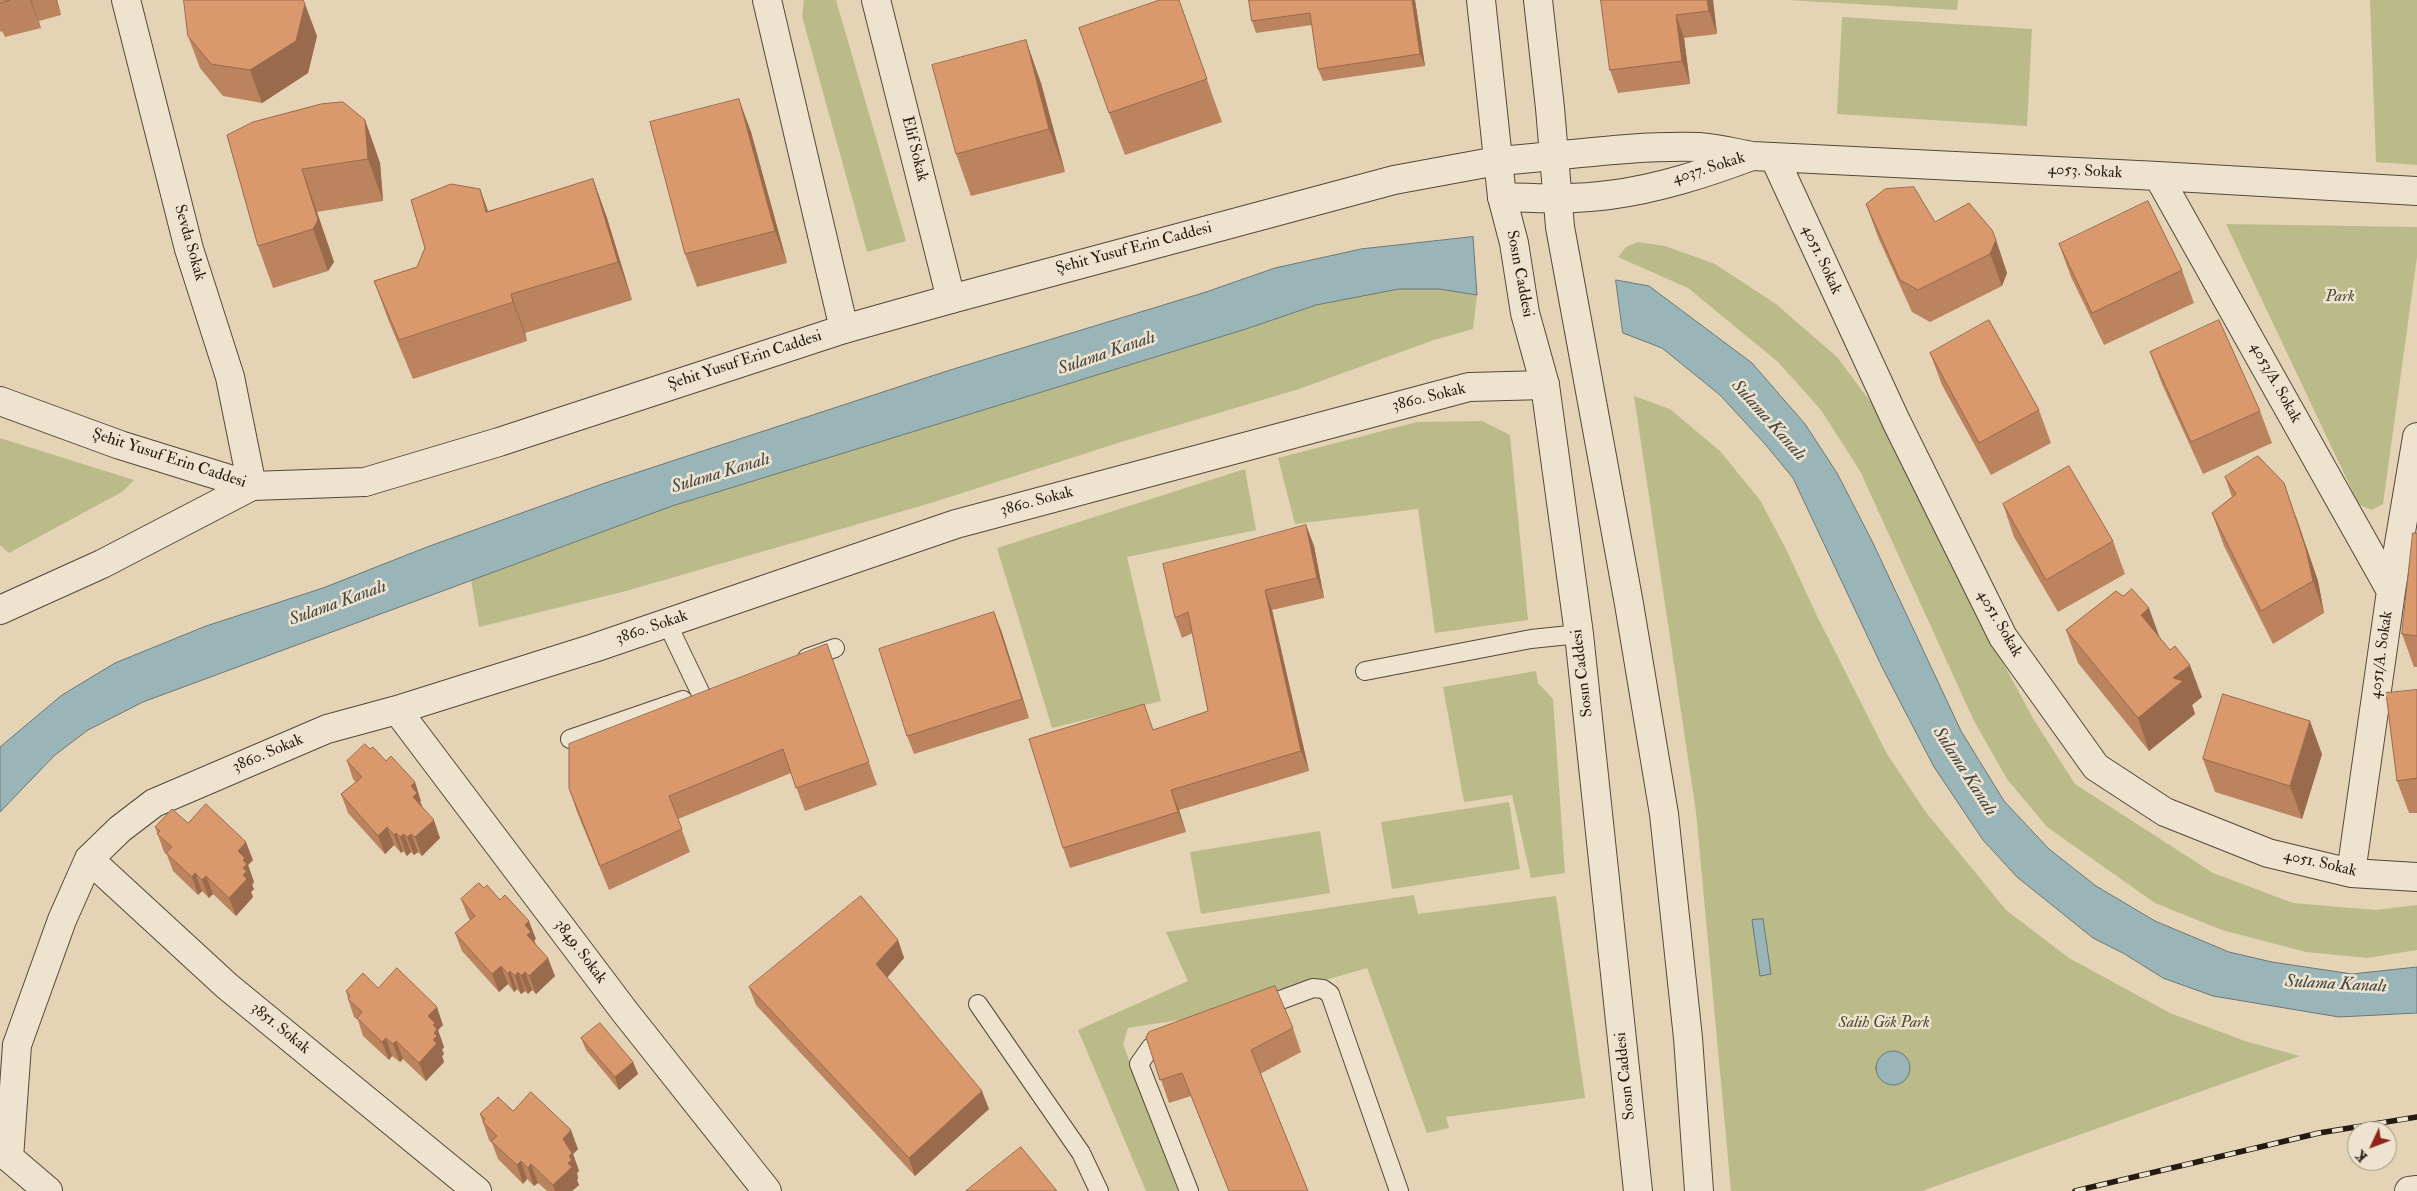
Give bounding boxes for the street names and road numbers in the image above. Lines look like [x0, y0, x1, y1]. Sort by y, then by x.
street label: Elif Sokak [897, 114, 931, 184]
street label: 4037. Sokak [1670, 149, 1748, 189]
street label: 4053. Sokak [2047, 160, 2123, 184]
street label: Sevda Sokak [169, 203, 209, 283]
street label: Şehit Yusuf Erin Caddesi [1054, 219, 1214, 279]
street label: 4051. Sokak [1797, 222, 1845, 298]
street label: Sosın Caddesi [1501, 229, 1537, 319]
street label: Şehit Yusuf Erin Caddesi [666, 327, 824, 395]
street label: 4053/A. Sokak [2245, 339, 2305, 427]
street label: 3860. Sokak [1390, 380, 1468, 416]
street label: Şehit Yusuf Erin Caddesi [90, 425, 248, 493]
street label: 3860. Sokak [998, 483, 1076, 521]
street label: 4051. Sokak [1972, 587, 2026, 661]
street label: 3860. Sokak [614, 607, 690, 649]
street label: 4051/A. Sokak [2366, 610, 2398, 700]
street label: Sosın Caddesi [1568, 628, 1598, 718]
street label: 3860. Sokak [230, 731, 306, 777]
street label: 4051. Sokak [2282, 846, 2358, 882]
street label: 3849. Sokak [550, 916, 610, 988]
street label: 3851. Sokak [246, 999, 314, 1059]
street label: Sosın Caddesi [1612, 1031, 1640, 1121]

